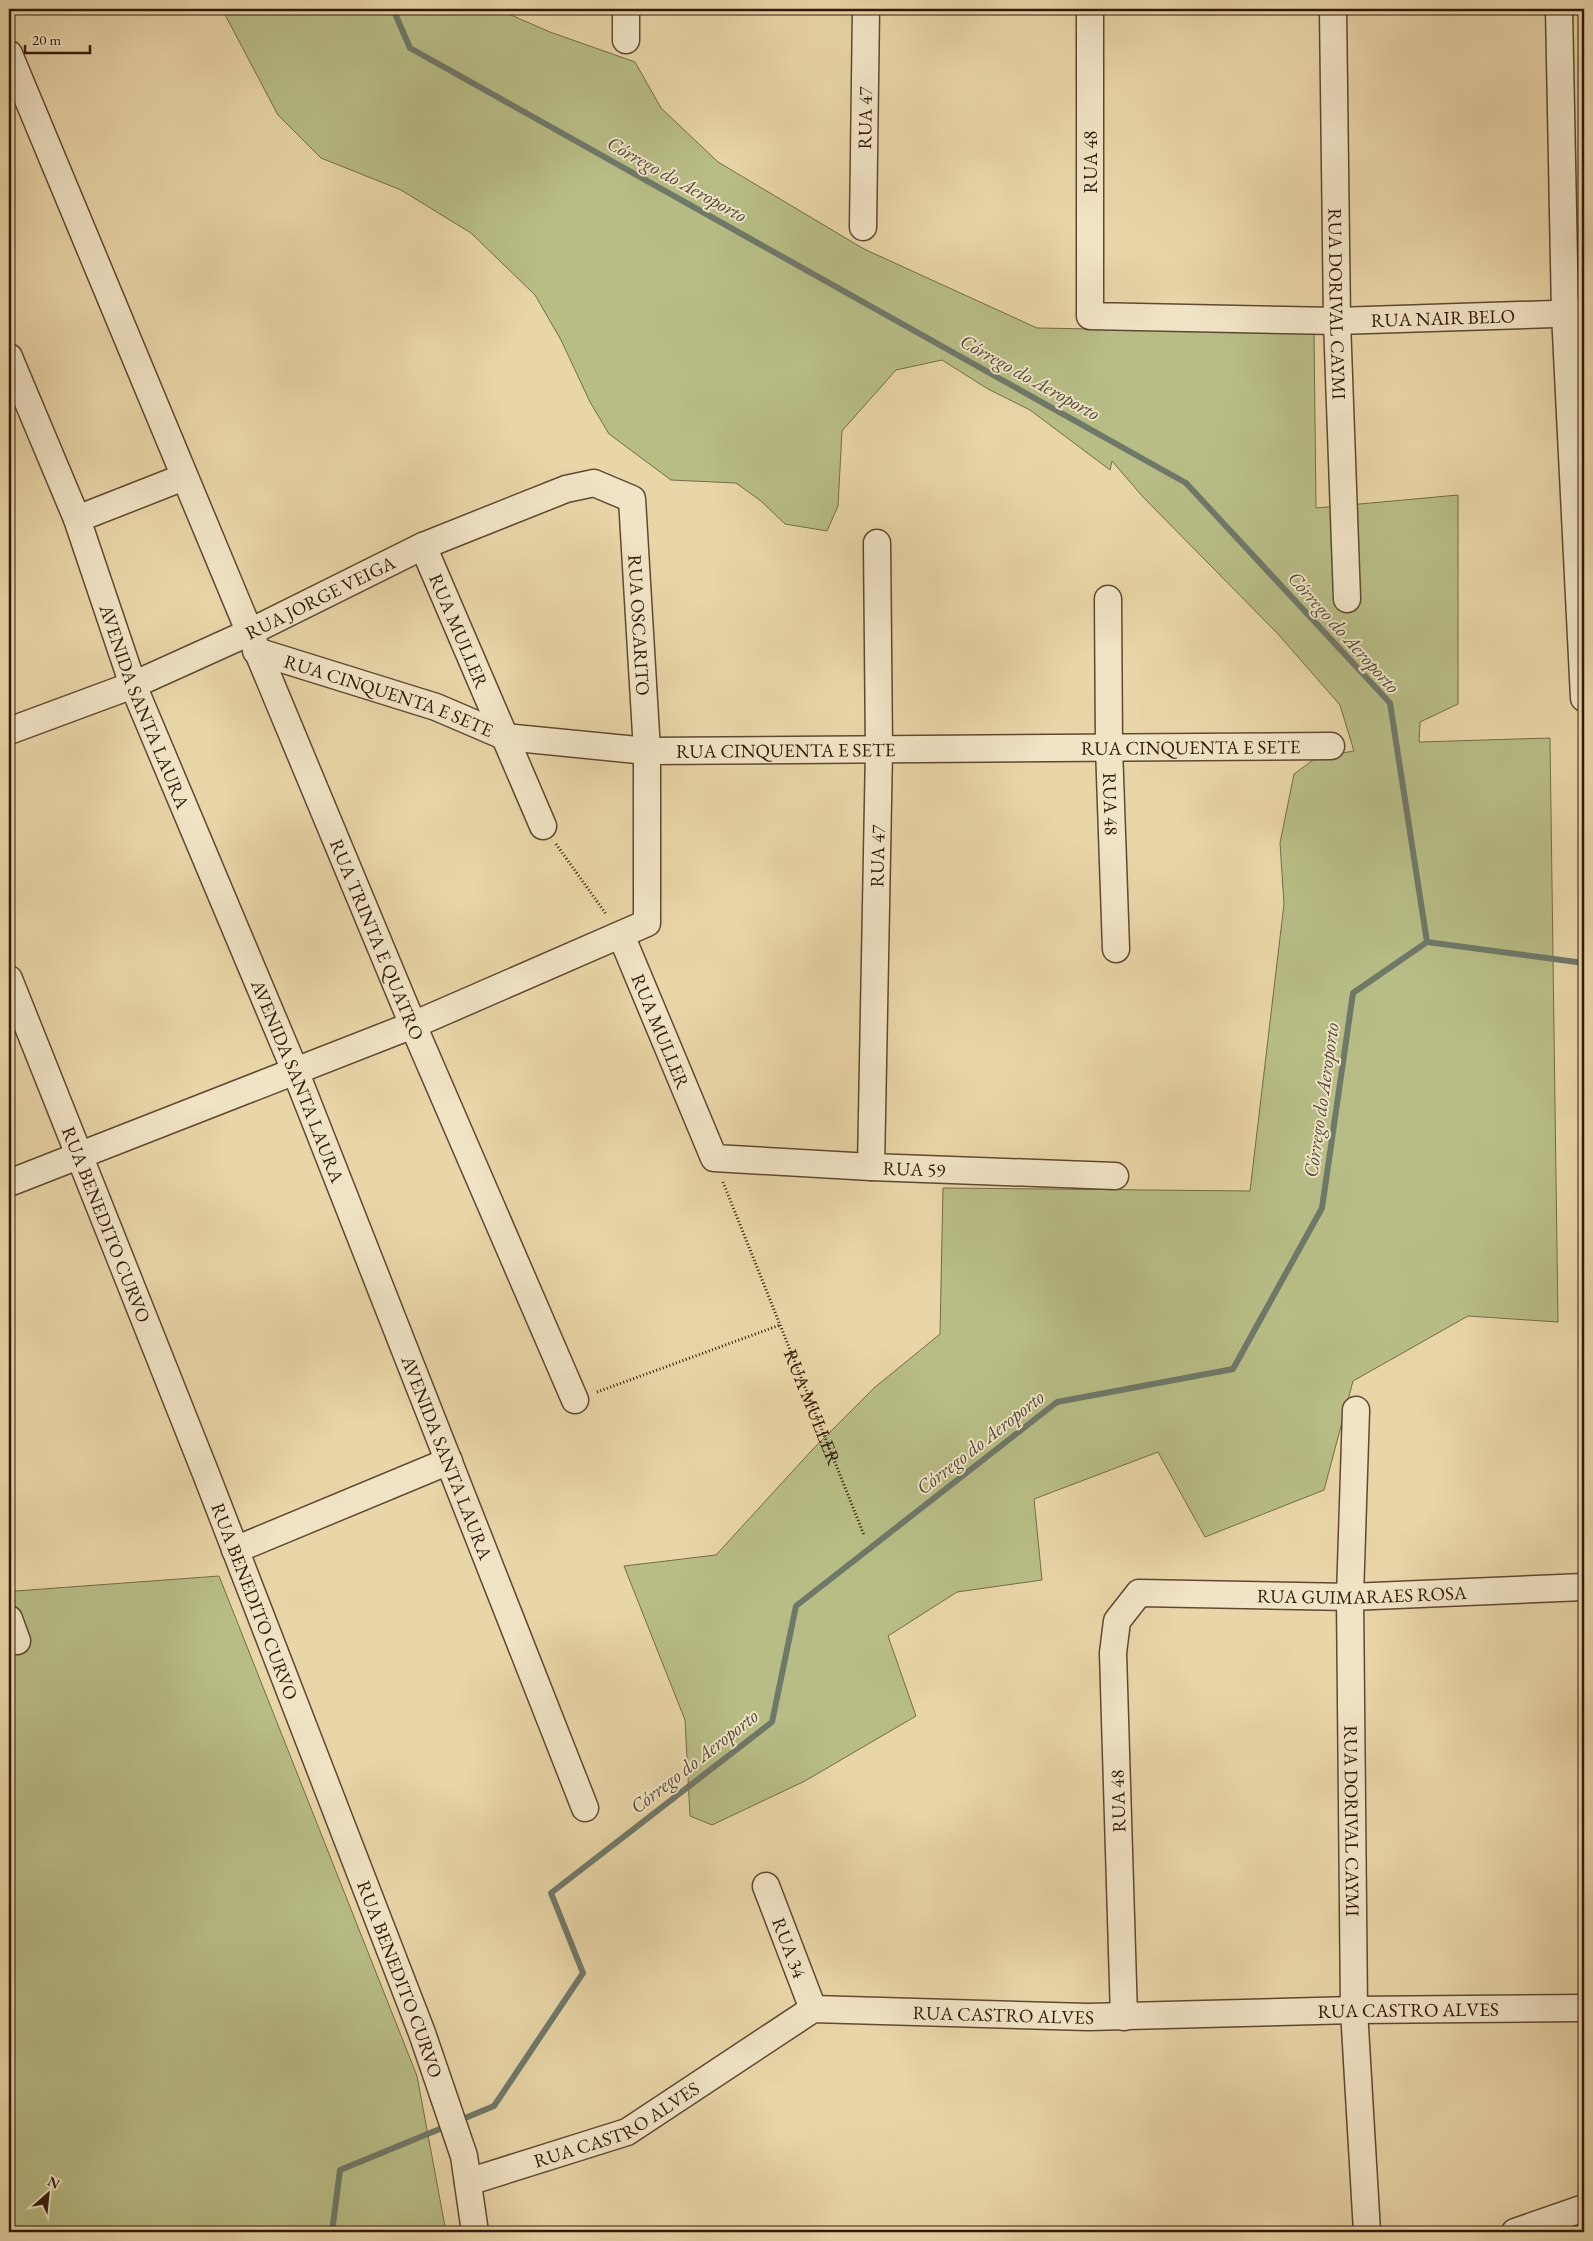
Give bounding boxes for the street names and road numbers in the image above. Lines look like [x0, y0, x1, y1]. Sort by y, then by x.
street label: RUA 47 [852, 86, 877, 150]
street label: RUA 48 [1078, 131, 1103, 193]
street label: RUA DORIVAL CAYMI [1323, 208, 1352, 401]
street label: RUA NAIR BELO [1370, 303, 1515, 332]
street label: RUA JORGE VEIGA [241, 549, 400, 645]
street label: RUA OSCARITO [623, 554, 656, 696]
street label: RUA MULLER [424, 569, 495, 692]
street label: AVENIDA SANTA LAURA [94, 600, 196, 813]
street label: RUA CINQUENTA E SETE [281, 648, 497, 743]
street label: RUA CINQUENTA E SETE [1081, 734, 1301, 760]
street label: RUA CINQUENTA E SETE [676, 737, 896, 763]
street label: RUA 48 [1097, 772, 1125, 836]
street label: RUA 47 [864, 824, 890, 888]
street label: RUA TRINTA E QUATRO [324, 835, 430, 1044]
street label: RUA MULLER [626, 970, 696, 1093]
street label: AVENIDA SANTA LAURA [245, 975, 351, 1187]
street label: RUA BENEDITO CURVO [56, 1122, 157, 1326]
street label: RUA 59 [882, 1155, 946, 1182]
street label: RUA MULLER [778, 1345, 847, 1469]
street label: AVENIDA SANTA LAURA [395, 1351, 499, 1564]
street label: RUA BENEDITO CURVO [206, 1499, 304, 1703]
street label: RUA GUIMARAES ROSA [1257, 1579, 1468, 1610]
street label: RUA DORIVAL CAYMI [1339, 1725, 1366, 1917]
street label: RUA 48 [1104, 1769, 1132, 1833]
street label: RUA BENEDITO CURVO [352, 1877, 449, 2081]
street label: RUA 34 [767, 1914, 813, 1982]
street label: RUA CASTRO ALVES [1317, 1996, 1499, 2023]
street label: RUA CASTRO ALVES [912, 1999, 1094, 2030]
street label: RUA CASTRO ALVES [530, 2075, 704, 2173]

